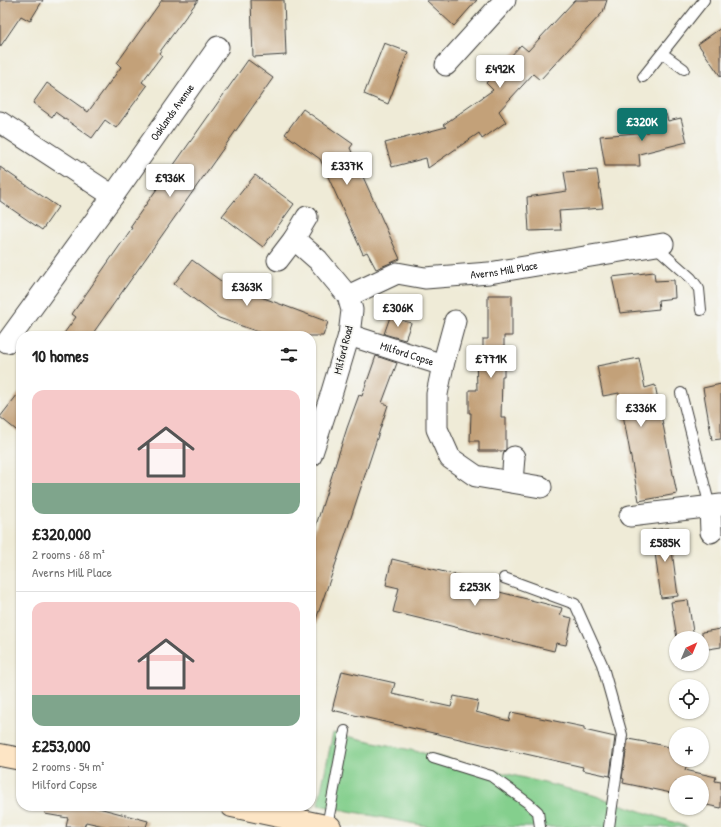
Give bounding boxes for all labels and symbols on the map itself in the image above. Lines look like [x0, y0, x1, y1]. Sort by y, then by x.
pin: £492K [472, 55, 528, 89]
street label: Oaklands Avenue [147, 81, 197, 143]
pin: £320K [614, 108, 670, 142]
pin: £337K [319, 152, 375, 186]
pin: £936K [142, 164, 198, 198]
street label: Averns Mill Place [470, 258, 539, 281]
pin: £363K [219, 273, 275, 307]
pin: £306K [370, 294, 426, 328]
street label: Milford Road [330, 324, 356, 376]
street label: Milford Copse [379, 338, 436, 369]
pin: £771K [463, 345, 519, 379]
pin: £336K [613, 394, 669, 428]
pin: £585K [637, 529, 693, 563]
pin: £253K [447, 573, 503, 607]
north arrow [669, 631, 709, 671]

